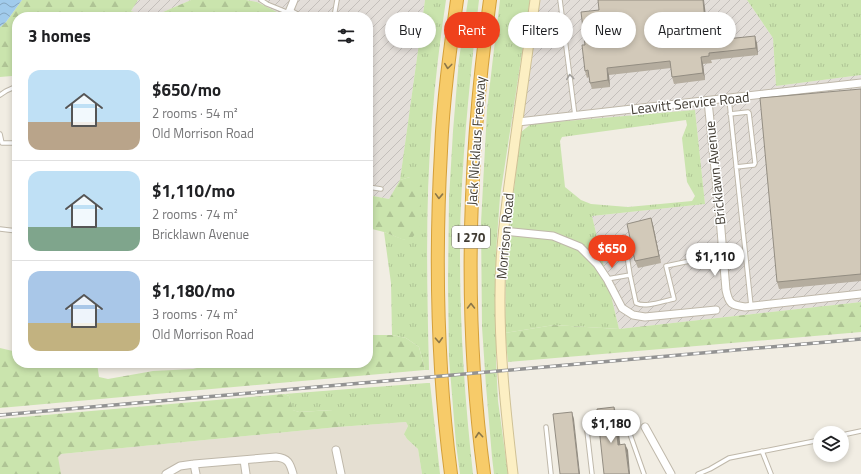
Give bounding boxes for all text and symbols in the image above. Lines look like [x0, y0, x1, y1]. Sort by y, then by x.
chip: Buy [385, 12, 436, 48]
chip: Rent [444, 12, 500, 48]
chip: Filters [508, 12, 573, 48]
chip: New [581, 12, 636, 48]
chip: Apartment [644, 12, 736, 48]
text: 3 homes [28, 23, 91, 49]
icon: filters [335, 25, 357, 47]
one-way arrow [444, 63, 453, 69]
one-way arrow [566, 74, 575, 80]
street label: Jack Nicklaus Freeway [461, 75, 491, 206]
text: $650/mo [152, 77, 221, 103]
icon: home [60, 86, 108, 134]
street label: Leavitt Service Road [630, 86, 750, 119]
text: 2 rooms · 54 m² [152, 103, 238, 123]
street label: Bricklawn Avenue [699, 120, 730, 226]
text: Old Morrison Road [152, 123, 254, 143]
text: $1,110/mo [152, 178, 235, 204]
icon: home [60, 187, 108, 235]
street label: Morrison Road [490, 192, 519, 280]
one-way arrow [435, 193, 443, 199]
text: 2 rooms · 74 m² [152, 204, 238, 224]
text: Bricklawn Avenue [152, 224, 249, 244]
road number: I 270 [452, 226, 490, 248]
pin: $650 [588, 235, 636, 269]
text: $650 [597, 238, 627, 258]
pin: $1,110 [682, 243, 748, 277]
text: $1,110 [695, 246, 735, 266]
text: $1,180/mo [152, 278, 235, 304]
icon: home [60, 287, 108, 335]
one-way arrow [467, 303, 475, 309]
text: 3 rooms · 74 m² [152, 304, 238, 324]
text: Old Morrison Road [152, 324, 254, 344]
one-way arrow [435, 337, 444, 343]
pin: $1,180 [578, 410, 644, 444]
text: $1,180 [591, 413, 631, 433]
map controls [813, 426, 849, 462]
button: layers [813, 426, 849, 462]
one-way arrow [474, 432, 483, 438]

